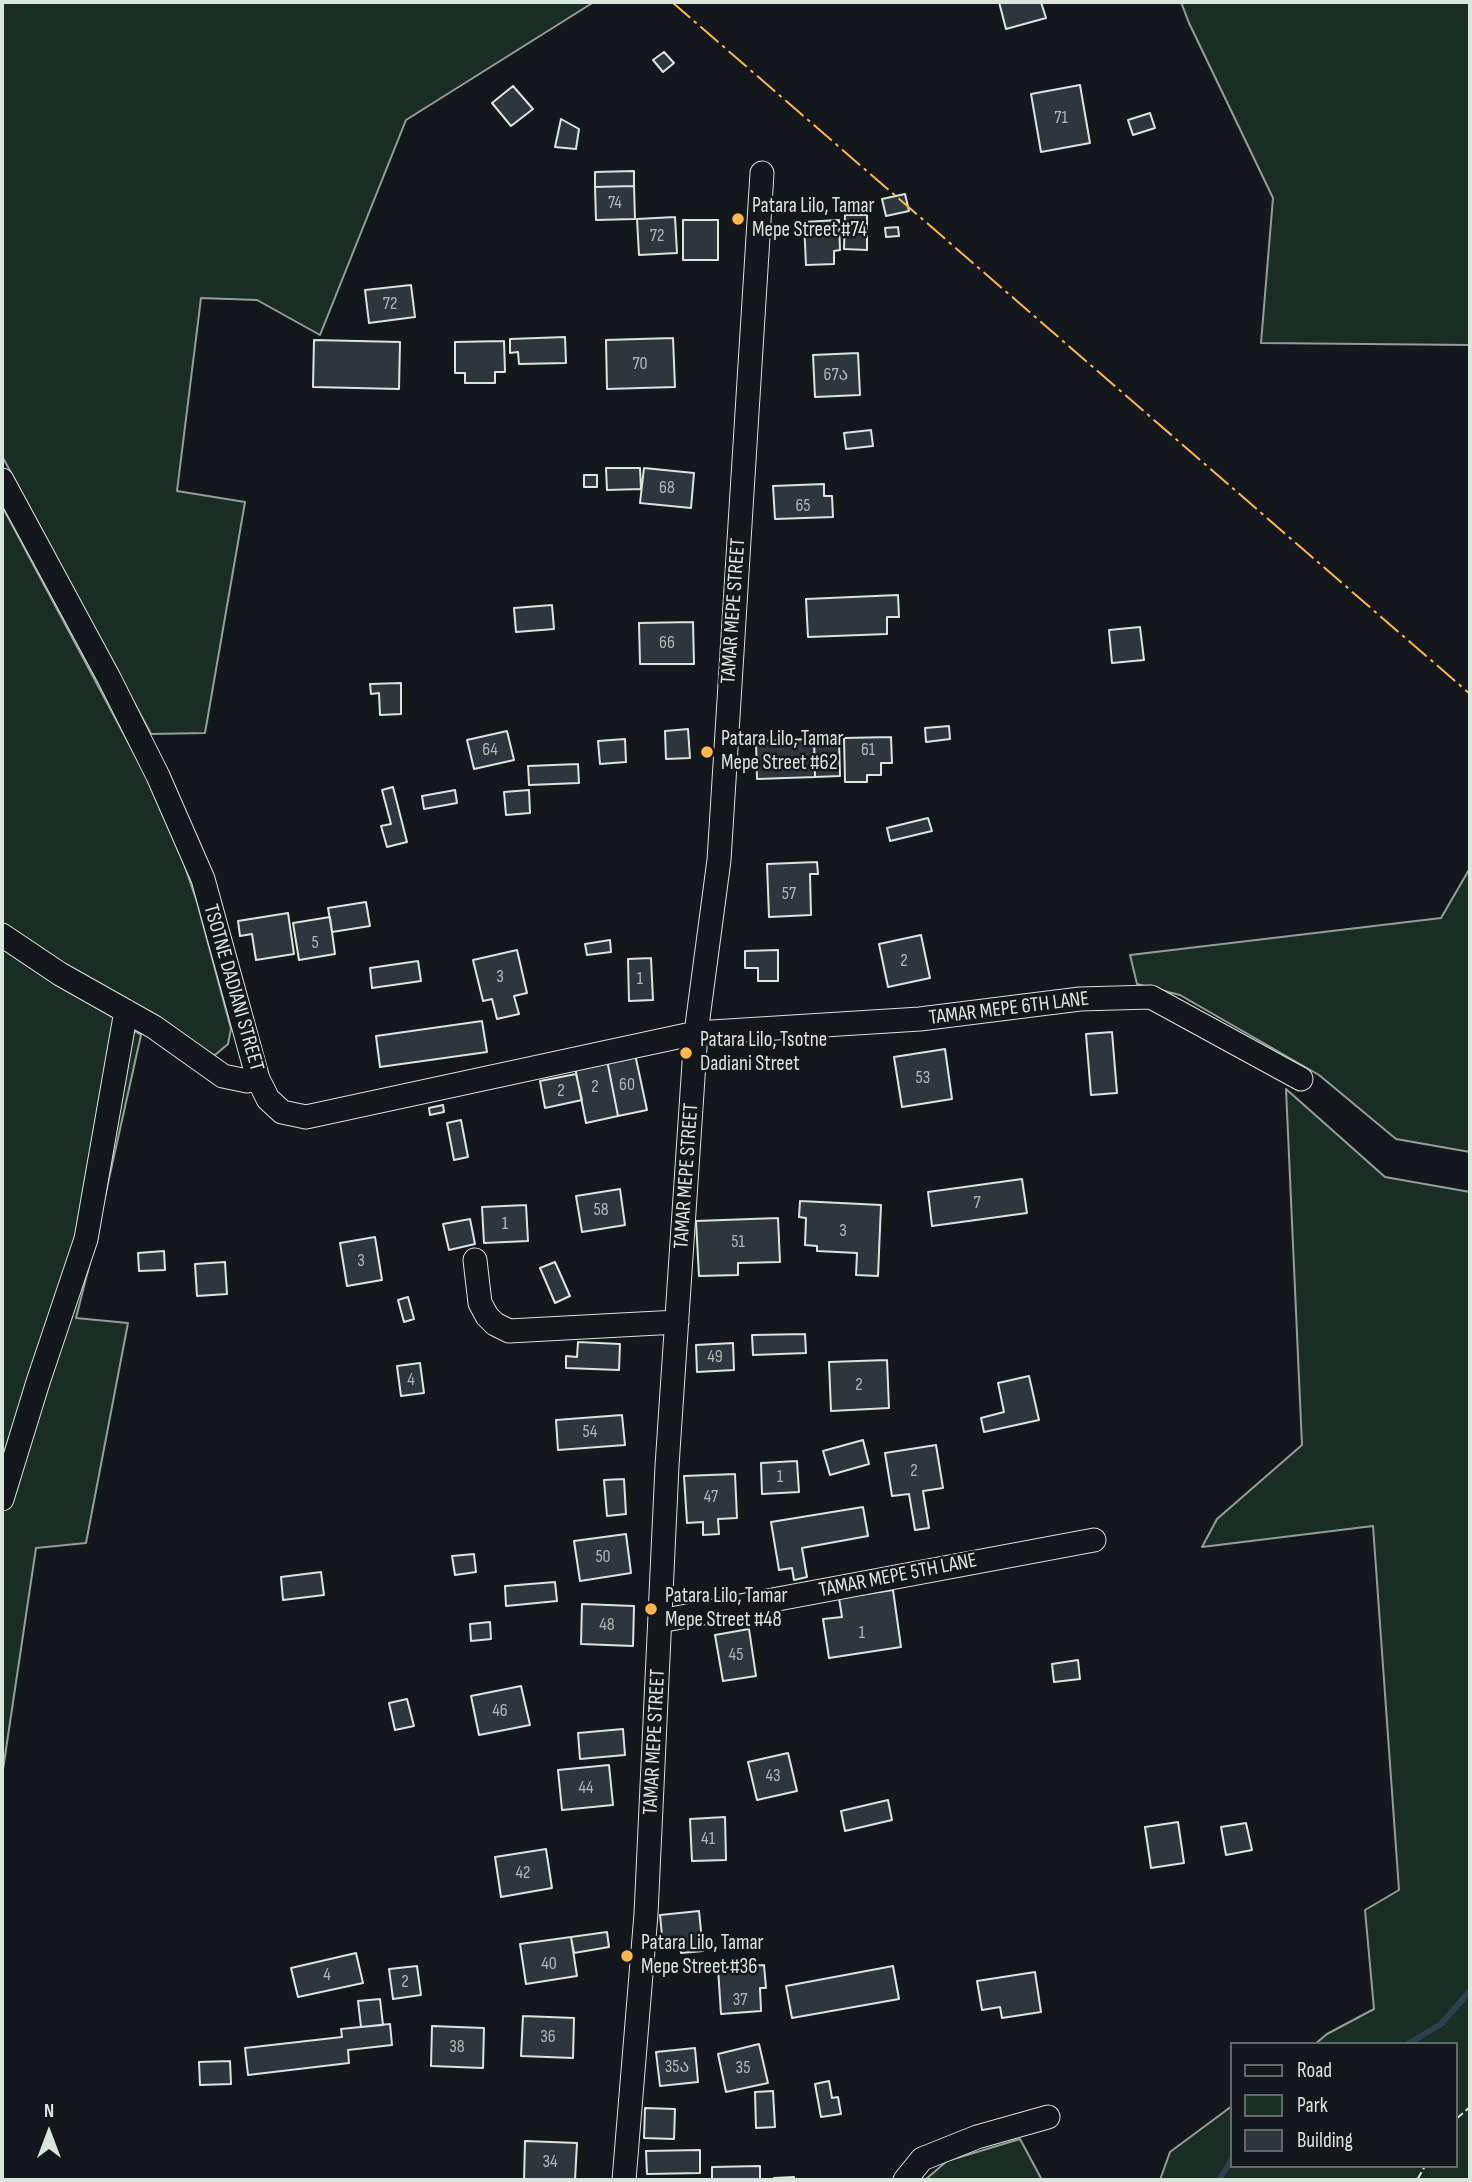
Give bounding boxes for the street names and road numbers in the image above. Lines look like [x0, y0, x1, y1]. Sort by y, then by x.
street label: TAMAR MEPE STREET [716, 537, 752, 685]
street label: TSOTNE DADIANI STREET [197, 902, 269, 1074]
street label: TAMAR MEPE 6TH LANE [928, 987, 1090, 1031]
street label: TAMAR MEPE STREET [669, 1102, 705, 1250]
street label: TAMAR MEPE 5TH LANE [817, 1548, 979, 1604]
street label: TAMAR MEPE STREET [639, 1668, 671, 1816]

